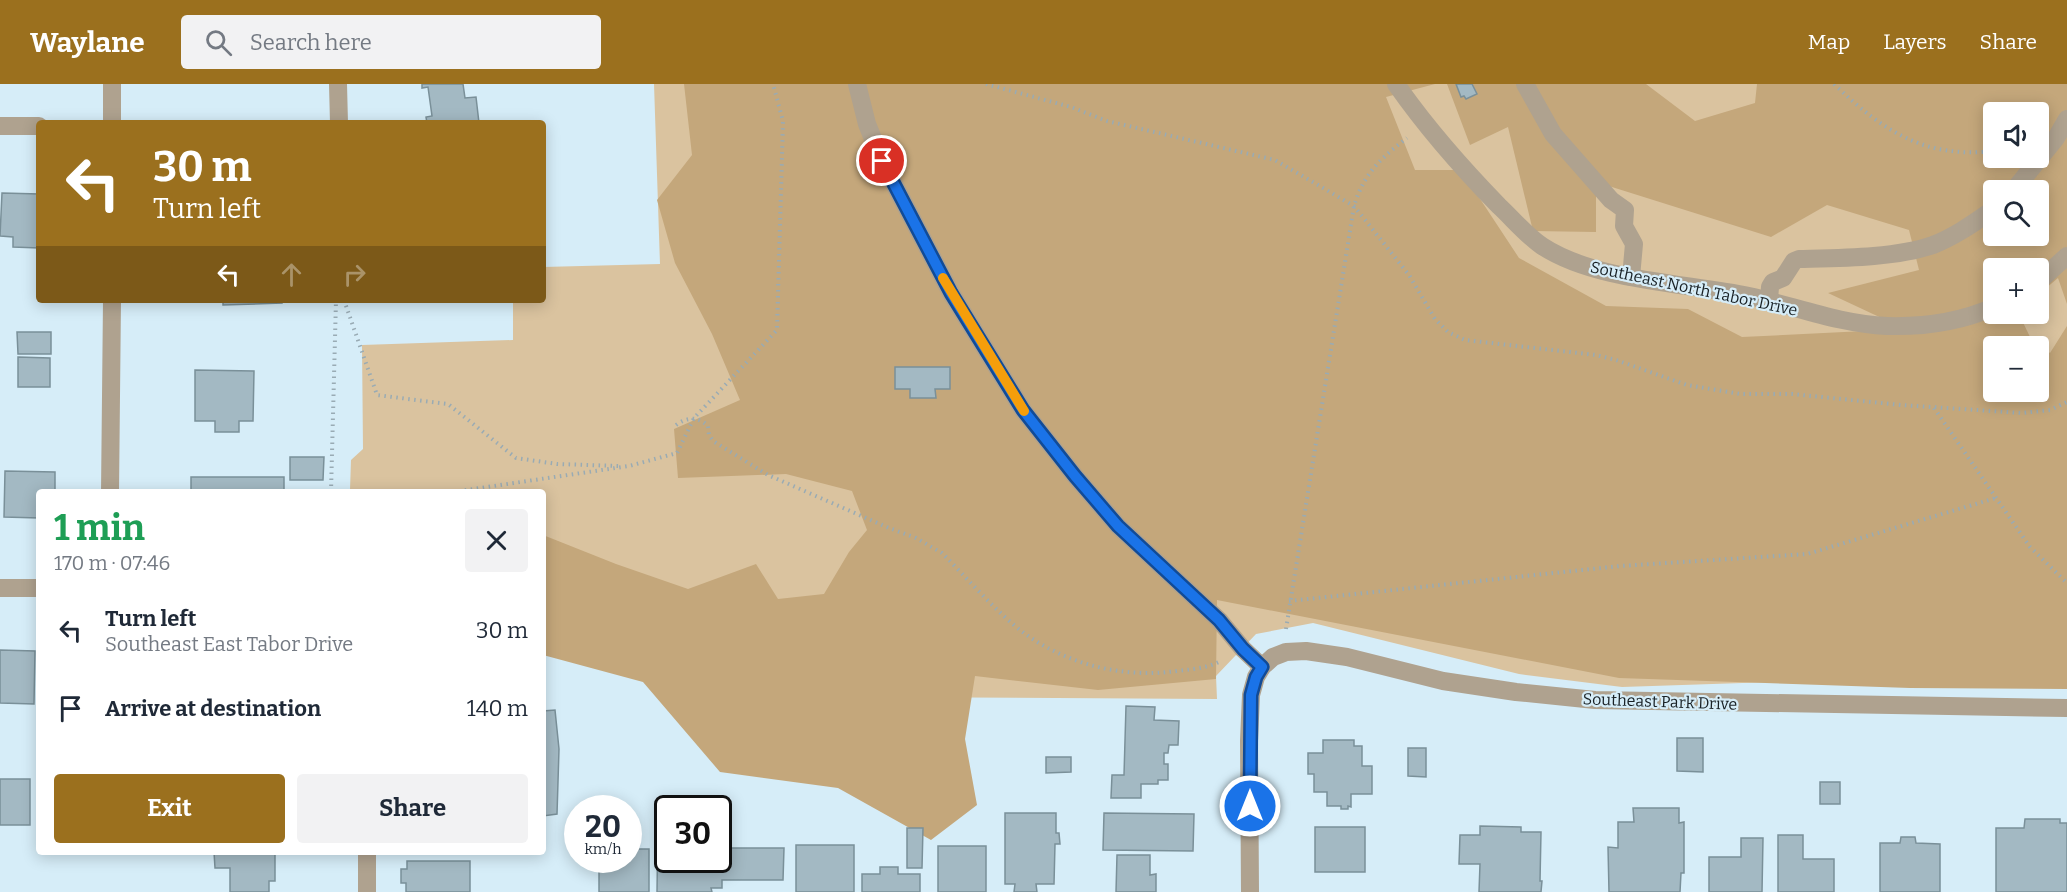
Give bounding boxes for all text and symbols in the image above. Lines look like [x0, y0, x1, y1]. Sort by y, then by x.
search box [181, 15, 601, 69]
text: Waylane [30, 26, 145, 59]
icon: search [202, 26, 235, 59]
text: Search here [250, 29, 372, 56]
text: Map [1808, 29, 1850, 55]
text: Layers [1883, 29, 1947, 55]
text: Share [1980, 29, 2037, 55]
map controls [1983, 102, 2049, 402]
button: sound [1983, 102, 2049, 168]
pin [856, 135, 907, 186]
text: 30 m [153, 142, 252, 192]
icon: left [54, 144, 132, 222]
icon: arrive [865, 144, 898, 177]
button: search [1983, 180, 2049, 246]
text: Turn left [153, 193, 261, 225]
street label: Southeast North Tabor Drive [1589, 257, 1799, 320]
icon: left [212, 258, 245, 291]
icon: ahead [275, 258, 308, 291]
icon: right [338, 258, 371, 291]
button: + [1983, 258, 2049, 324]
button: − [1983, 336, 2049, 402]
text: 1 min [54, 506, 145, 550]
button: close [465, 509, 528, 572]
text: 170 m · 07:46 [54, 551, 170, 575]
text: Turn left [105, 605, 197, 632]
icon: left [54, 614, 87, 647]
text: 30 m [476, 617, 528, 644]
text: Southeast East Tabor Drive [105, 632, 353, 656]
street label: Southeast Park Drive [1582, 689, 1738, 714]
icon: arrive [54, 692, 87, 725]
text: Arrive at destination [105, 695, 321, 722]
text: 140 m [467, 695, 528, 722]
button: Exit [54, 774, 285, 843]
button: Share [297, 774, 528, 843]
position arrow [1218, 774, 1282, 838]
speed limit sign: 30 [654, 795, 732, 873]
text: 20 [585, 809, 621, 845]
text: km/h [584, 840, 622, 858]

